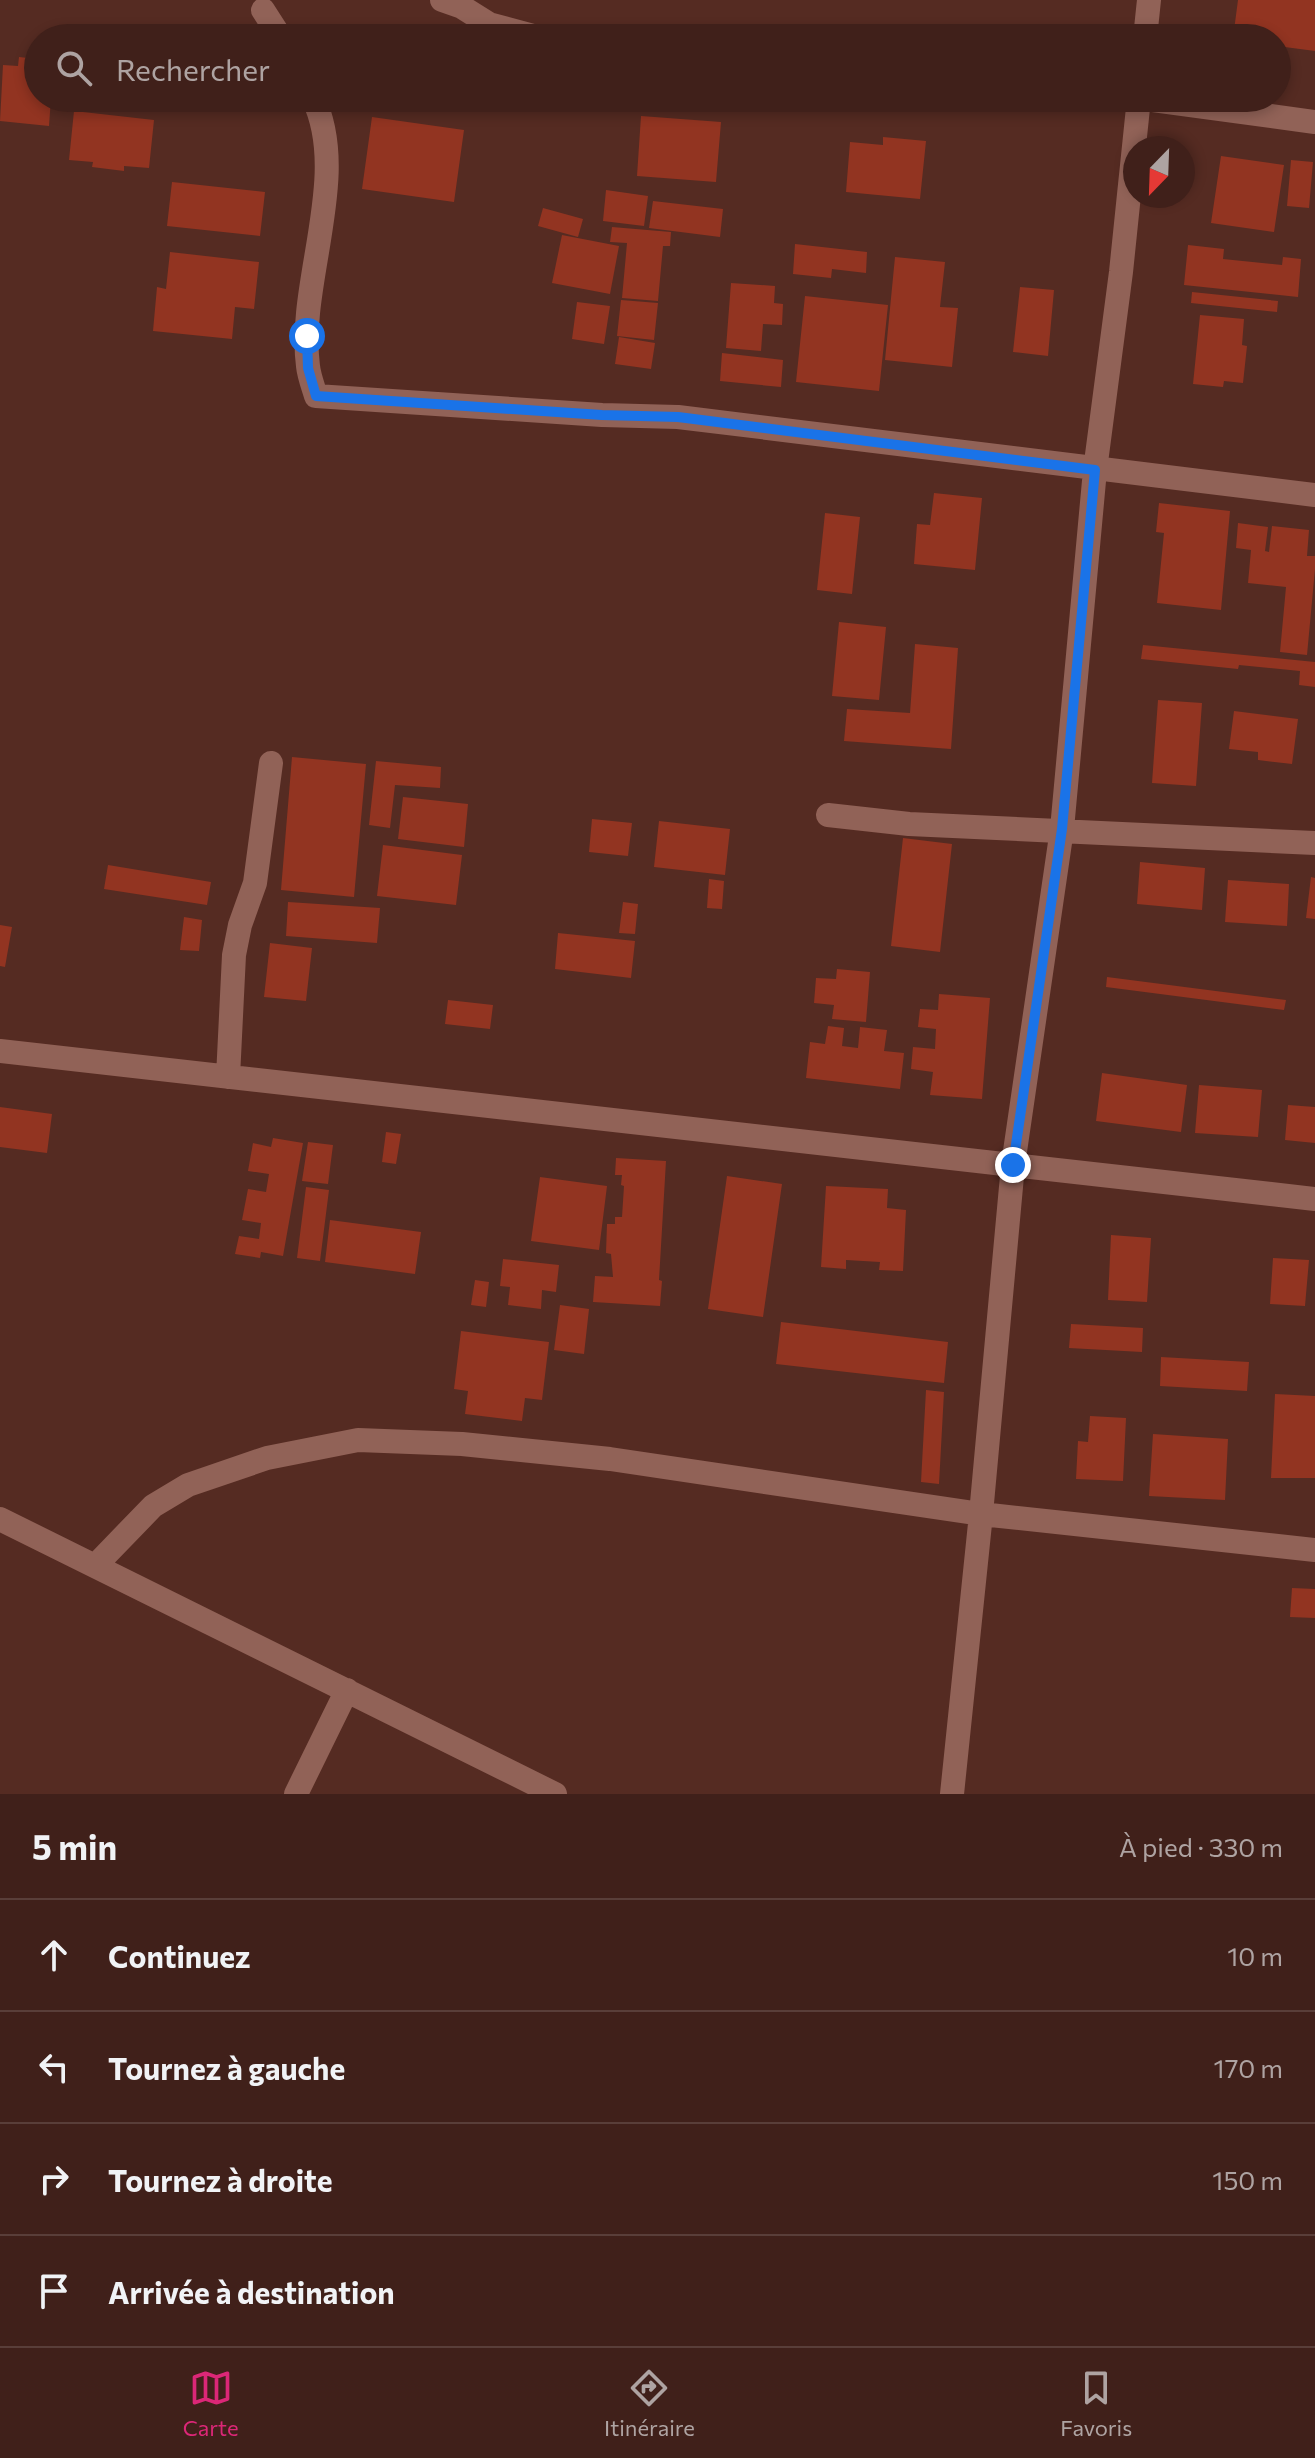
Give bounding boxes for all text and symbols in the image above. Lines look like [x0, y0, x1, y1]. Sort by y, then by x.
search box [24, 24, 1291, 112]
icon: search [52, 46, 96, 90]
text: Rechercher [116, 50, 270, 87]
north arrow [1123, 136, 1195, 208]
route start [289, 318, 325, 354]
route end [995, 1147, 1031, 1183]
text: 5 min [32, 1825, 117, 1867]
text: À pied · 330 m [1119, 1831, 1283, 1862]
icon: ahead [32, 1933, 76, 1977]
text: Continuez [108, 1937, 251, 1974]
text: 10 m [1227, 1940, 1283, 1971]
icon: left [32, 2045, 76, 2089]
text: Tournez à gauche [108, 2049, 345, 2086]
text: 170 m [1214, 2052, 1283, 2083]
icon: right [32, 2157, 76, 2201]
text: Tournez à droite [108, 2161, 332, 2198]
text: 150 m [1212, 2164, 1283, 2195]
icon: arrive [32, 2269, 76, 2313]
text: Arrivée à destination [108, 2273, 395, 2310]
tab: Carte [183, 2366, 239, 2441]
tab: Itinéraire [604, 2366, 695, 2441]
tab: Favoris [1060, 2366, 1132, 2441]

